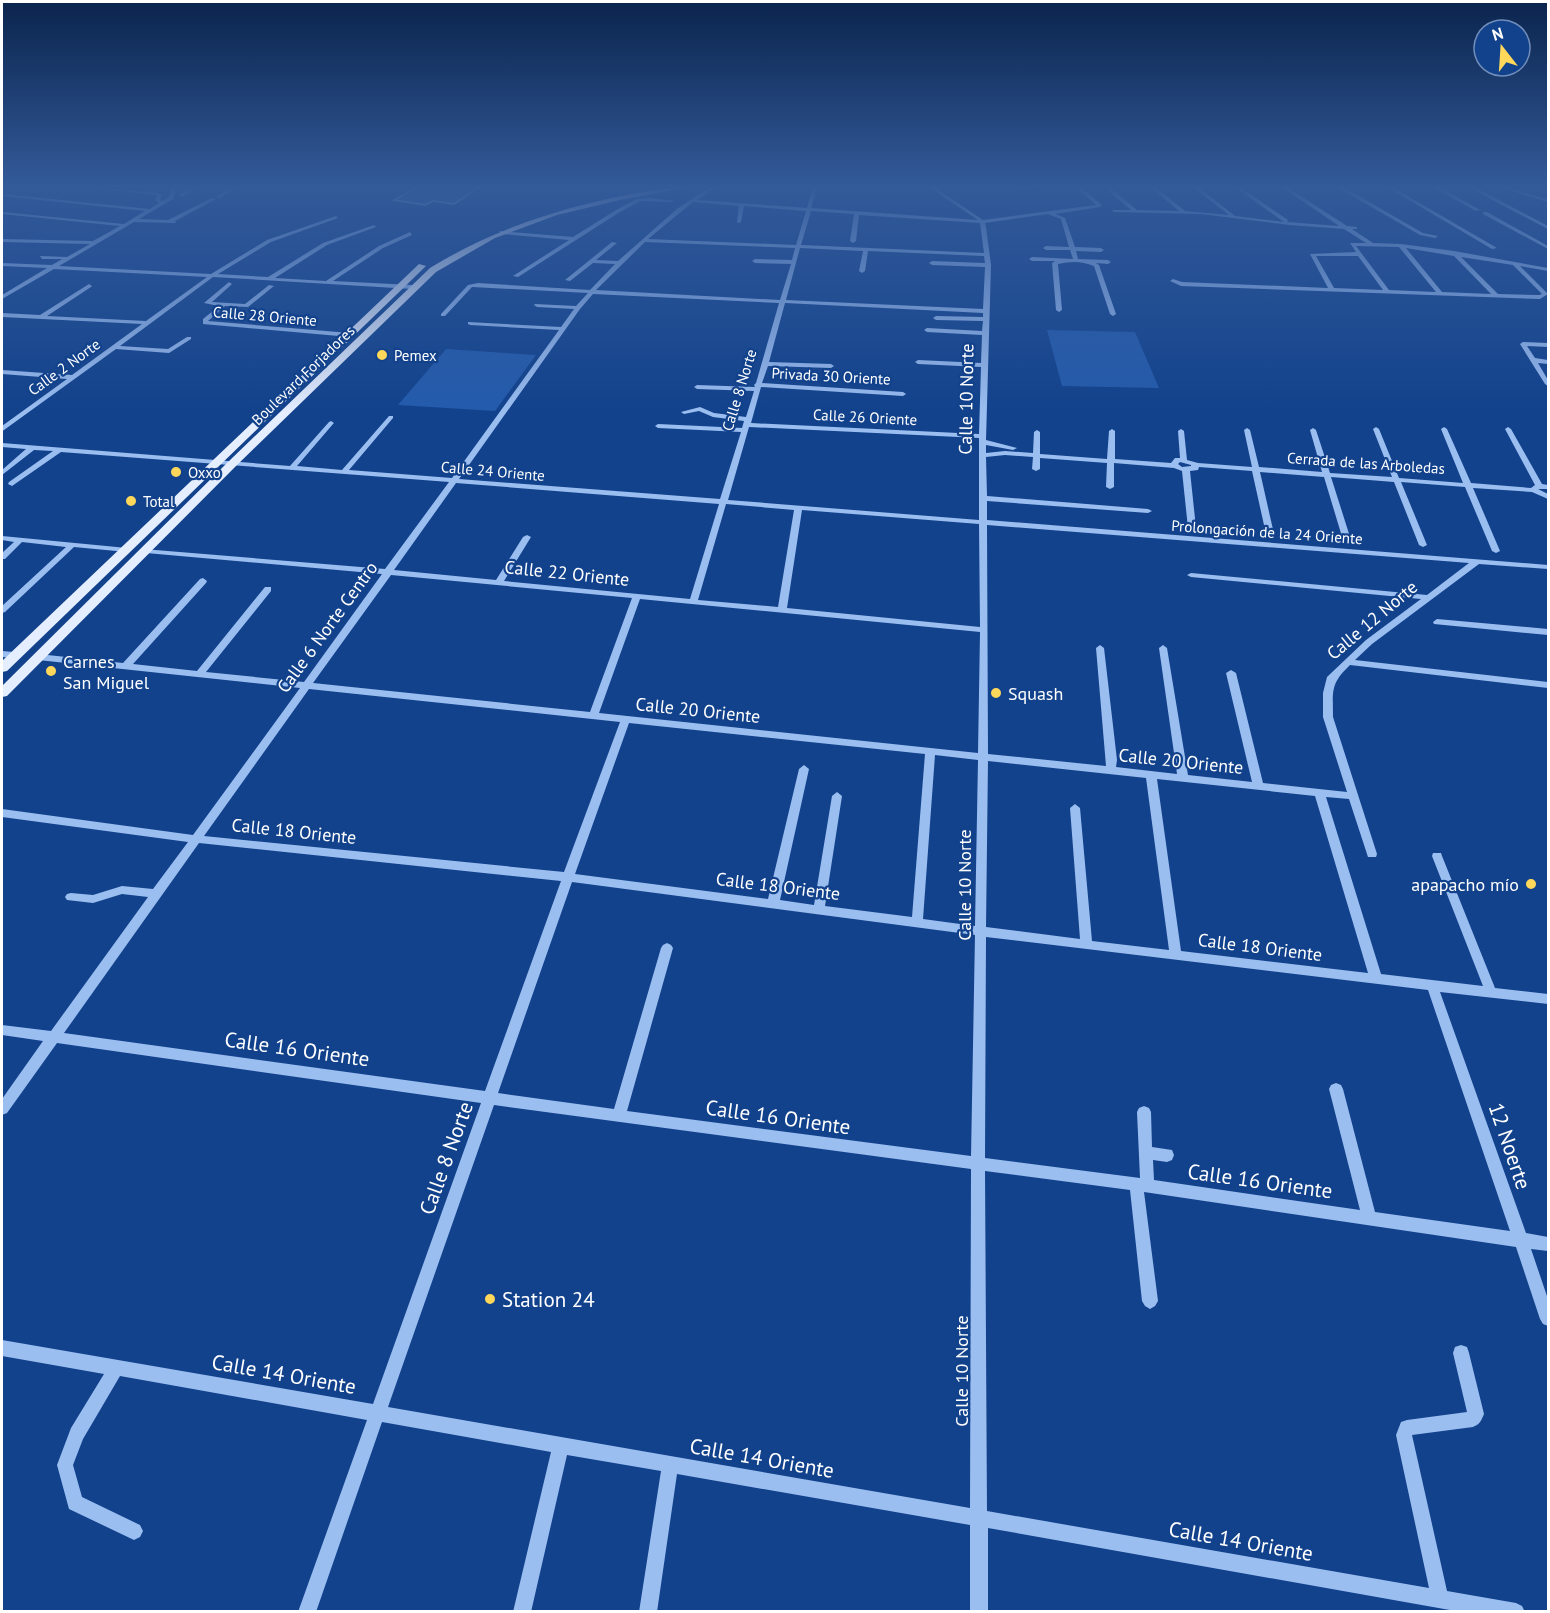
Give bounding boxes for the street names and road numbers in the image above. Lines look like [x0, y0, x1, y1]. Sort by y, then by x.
street label: Calle 28 Oriente [212, 302, 318, 330]
street label: Boulevard Forjadores [248, 321, 358, 429]
street label: Calle 2 Norte [24, 334, 104, 400]
street label: Calle 10 Norte [954, 343, 978, 455]
street label: Calle 8 Norte [718, 347, 760, 433]
street label: Privada 30 Oriente [771, 363, 891, 389]
street label: Calle 26 Oriente [812, 405, 918, 429]
street label: Cerrada de las Arboledas [1287, 448, 1445, 478]
street label: Calle 24 Oriente [440, 457, 546, 485]
street label: Prolongación de la 24 Oriente [1171, 516, 1363, 548]
street label: Calle 22 Oriente [504, 555, 630, 591]
street label: Calle 6 Norte Centro [272, 557, 382, 697]
street label: Calle 12 Norte [1322, 575, 1422, 665]
street label: Calle 20 Oriente [635, 692, 761, 728]
street label: Calle 20 Oriente [1118, 743, 1244, 779]
street label: Calle 18 Oriente [231, 813, 357, 849]
street label: Calle 10 Norte [953, 829, 976, 941]
street label: Calle 18 Oriente [715, 867, 841, 905]
street label: Calle 18 Oriente [1197, 928, 1323, 966]
street label: Calle 16 Oriente [223, 1025, 371, 1073]
street label: Calle 16 Oriente [704, 1093, 852, 1141]
street label: Calle 8 Norte [413, 1098, 479, 1218]
street label: 12 Noerte [1483, 1099, 1537, 1193]
street label: Calle 16 Oriente [1186, 1157, 1334, 1205]
street label: Calle 10 Norte [950, 1315, 973, 1427]
street label: Calle 14 Oriente [210, 1348, 358, 1400]
street label: Calle 14 Oriente [688, 1432, 836, 1484]
street label: Calle 14 Oriente [1167, 1515, 1315, 1567]

